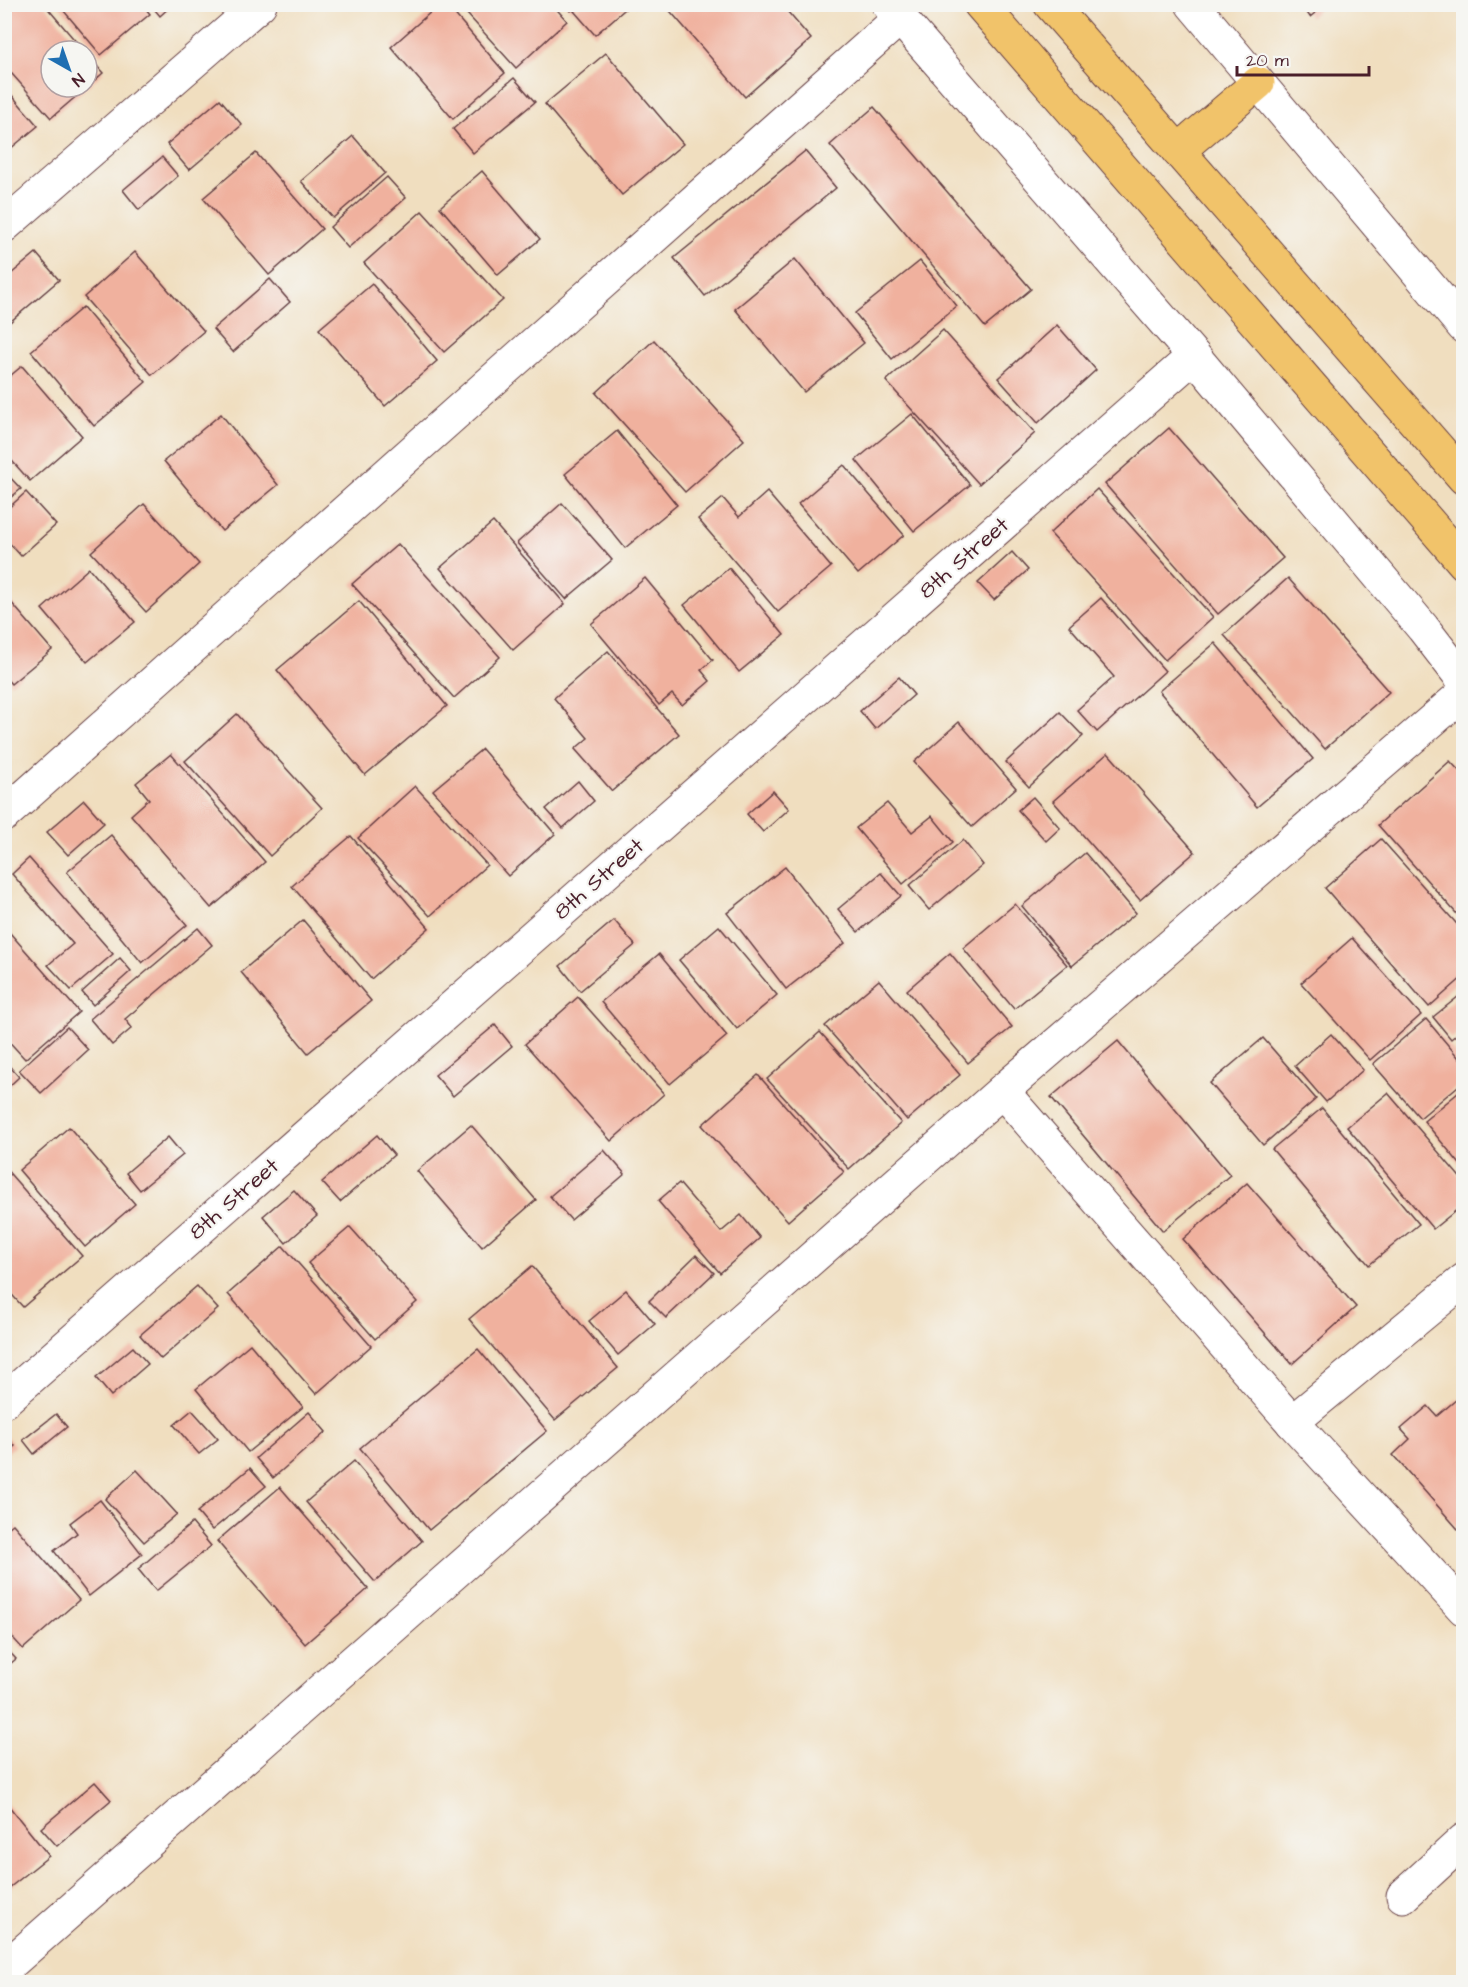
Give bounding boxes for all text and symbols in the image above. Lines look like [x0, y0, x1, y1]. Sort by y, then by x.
north arrow [39, 39, 99, 99]
scale bar [1237, 39, 1369, 77]
text: 20 m [1246, 48, 1289, 73]
text: N [67, 68, 89, 91]
street label: 8th Street [912, 510, 1016, 606]
street label: 8th Street [547, 831, 651, 927]
street label: 8th Street [182, 1151, 286, 1247]

